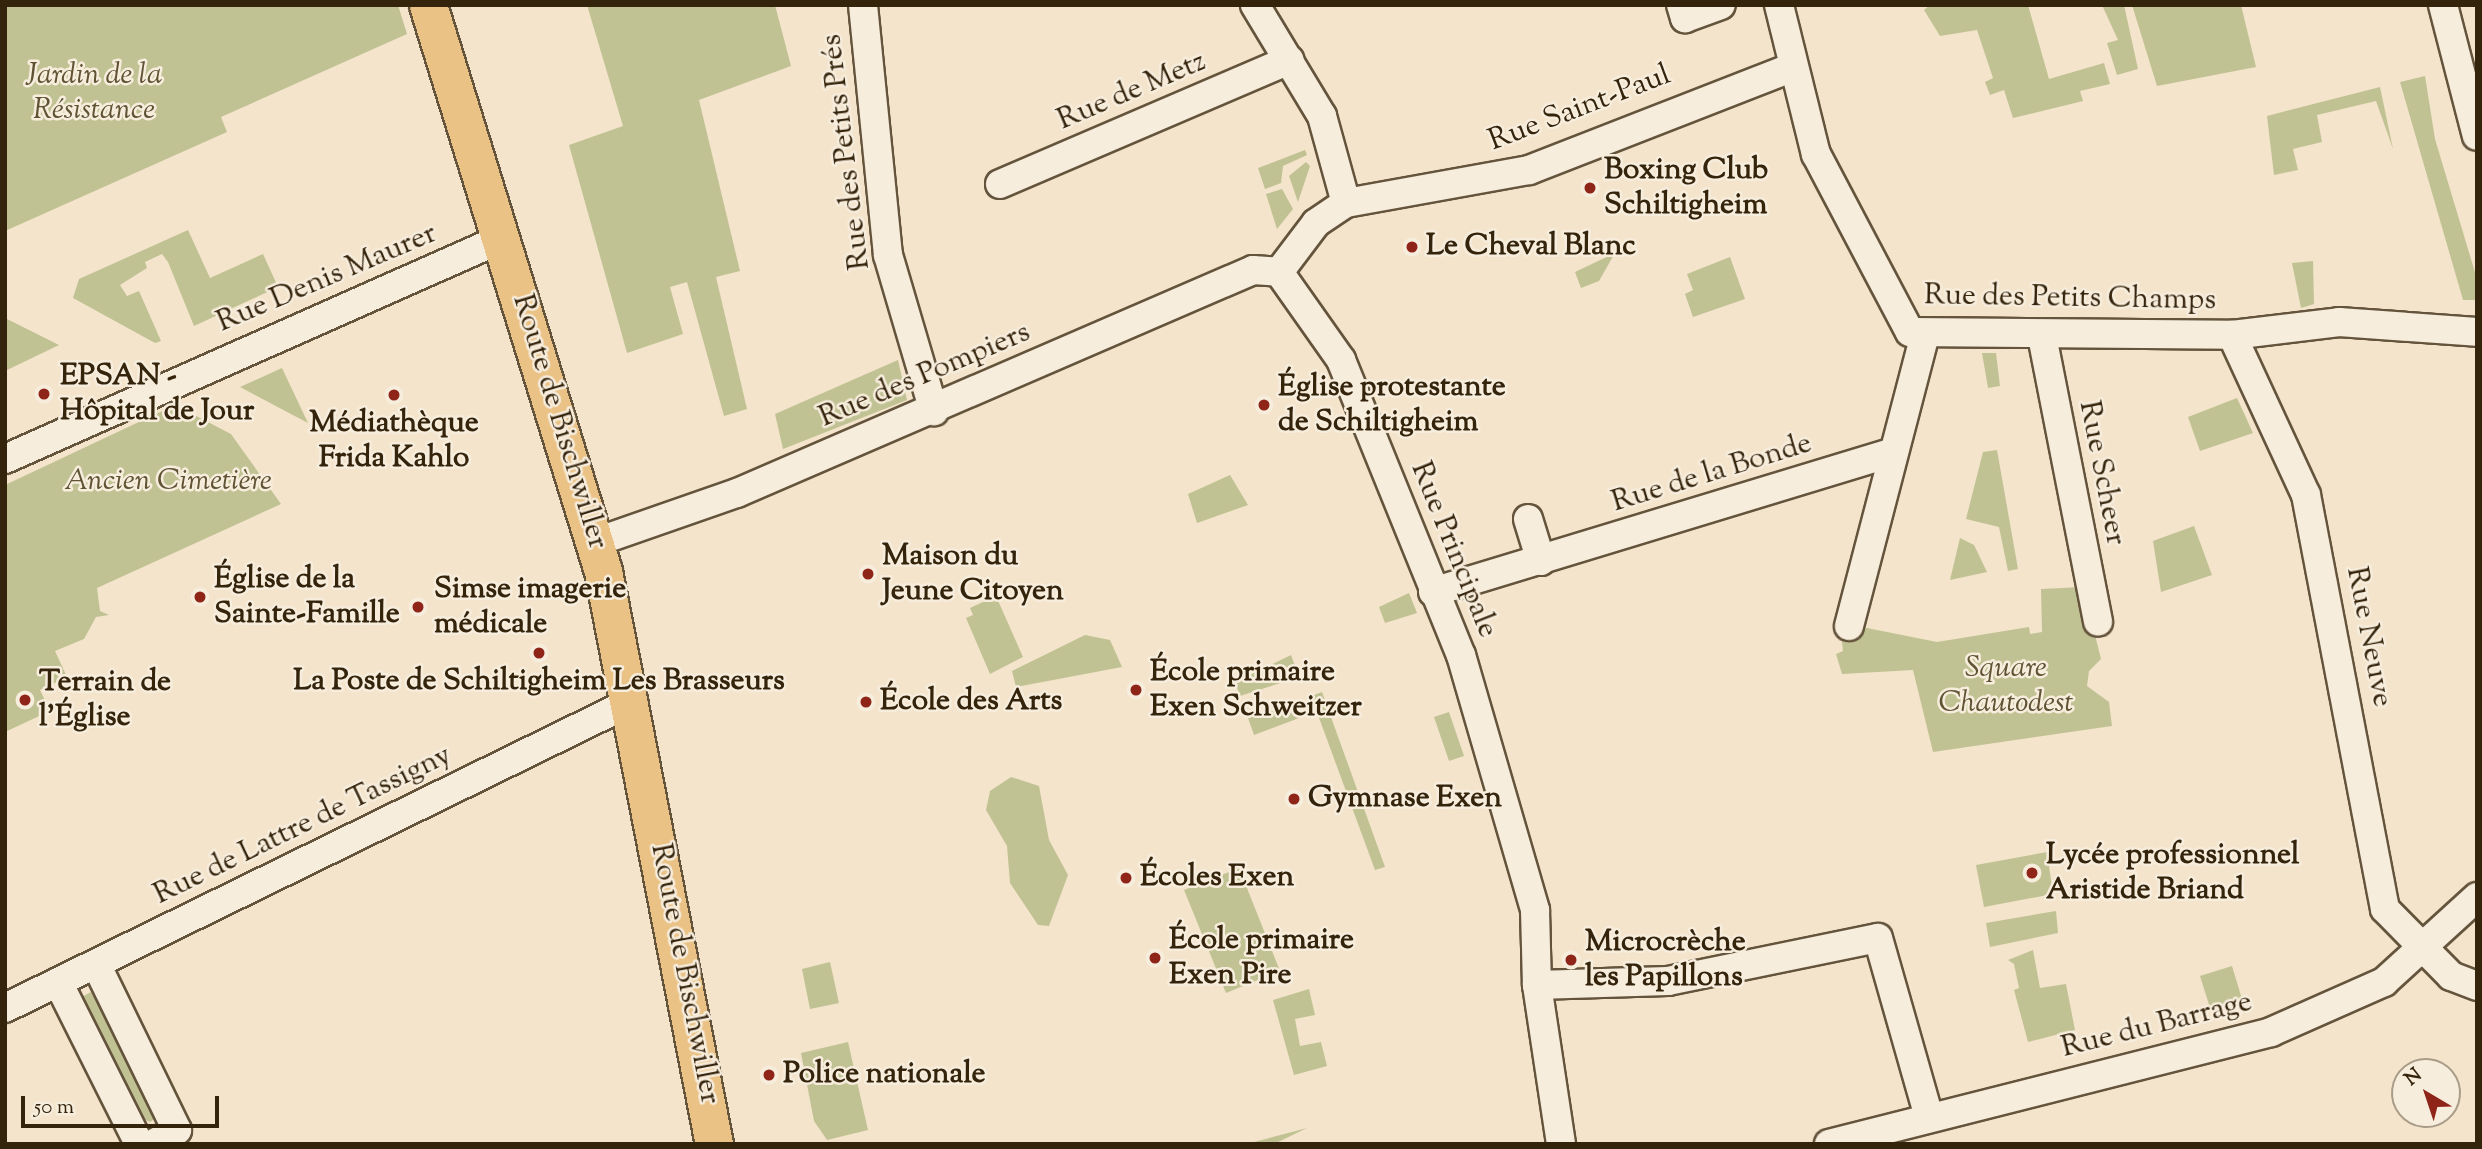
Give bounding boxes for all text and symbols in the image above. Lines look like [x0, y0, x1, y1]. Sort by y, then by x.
street label: Rue des Petits Prés [815, 32, 879, 272]
street label: Rue de Metz [1052, 45, 1212, 139]
park label: Jardin de la Résistance [26, 58, 162, 128]
street label: Rue Saint-Paul [1484, 58, 1676, 160]
place label: Boxing Club Schiltigheim [1604, 153, 1768, 224]
marker: Boxing Club Schiltigheim [1582, 180, 1598, 196]
street label: Rue Denis Maurer [212, 216, 442, 342]
place label: Le Cheval Blanc [1426, 229, 1636, 265]
marker: Le Cheval Blanc [1404, 239, 1420, 255]
street label: Rue des Petits Champs [1924, 278, 2216, 320]
street label: Route de Bischwiller [503, 290, 615, 554]
street label: Rue des Pompiers [814, 315, 1036, 437]
place label: EPSAN - Hôpital de Jour [60, 359, 254, 430]
place label: Église protestante de Schiltigheim [1278, 370, 1506, 440]
marker: EPSAN - Hôpital de Jour [34, 384, 54, 404]
marker: Médiathèque Frida Kahlo [386, 387, 402, 403]
marker: Église protestante de Schiltigheim [1256, 397, 1272, 413]
street label: Rue Scheer [2069, 398, 2133, 548]
place label: Médiathèque Frida Kahlo [309, 406, 479, 476]
street label: Rue de la Bonde [1608, 426, 1816, 522]
street label: Rue Principale [1401, 457, 1505, 643]
park label: Ancien Cimetière [64, 464, 272, 500]
place label: Maison du Jeune Citoyen [882, 539, 1064, 610]
place label: Église de la Sainte-Famille [214, 562, 400, 632]
street label: Rue Neuve [2337, 564, 2399, 710]
marker: Maison du Jeune Citoyen [860, 566, 876, 582]
place label: Simse imagerie médicale [434, 572, 626, 642]
marker: Église de la Sainte-Famille [192, 589, 208, 605]
marker: Simse imagerie médicale [408, 597, 428, 617]
marker: La Poste de Schiltigheim Les Brasseurs [531, 645, 547, 661]
park label: Square Chautodest [1938, 651, 2074, 722]
place label: École primaire Exen Schweitzer [1150, 655, 1362, 726]
place label: La Poste de Schiltigheim Les Brasseurs [293, 664, 785, 700]
place label: Terrain de l'Église [39, 665, 171, 736]
marker: École primaire Exen Schweitzer [1128, 682, 1144, 698]
place label: École des Arts [880, 684, 1062, 720]
marker: Terrain de l'Église [17, 692, 33, 708]
marker: École des Arts [858, 694, 874, 710]
street label: Rue de Lattre de Tassigny [148, 738, 458, 914]
place label: Gymnase Exen [1308, 781, 1502, 817]
marker: Gymnase Exen [1286, 791, 1302, 807]
place label: Lycée professionnel Aristide Briand [2046, 838, 2299, 908]
street label: Route de Bischwiller [641, 841, 727, 1107]
place label: Écoles Exen [1140, 860, 1294, 896]
marker: Lycée professionnel Aristide Briand [2024, 865, 2040, 881]
marker: Écoles Exen [1118, 870, 1134, 886]
place label: École primaire Exen Pire [1169, 923, 1354, 993]
place label: Microcrèche les Papillons [1585, 925, 1746, 996]
marker: École primaire Exen Pire [1147, 950, 1163, 966]
marker: Microcrèche les Papillons [1563, 952, 1579, 968]
street label: Rue du Barrage [2058, 985, 2256, 1067]
place label: Police nationale [783, 1057, 985, 1093]
north arrow [2391, 1058, 2461, 1128]
text: N [2399, 1063, 2428, 1093]
marker: Police nationale [761, 1067, 777, 1083]
scale bar [24, 1082, 222, 1126]
text: 50 m [34, 1093, 74, 1123]

